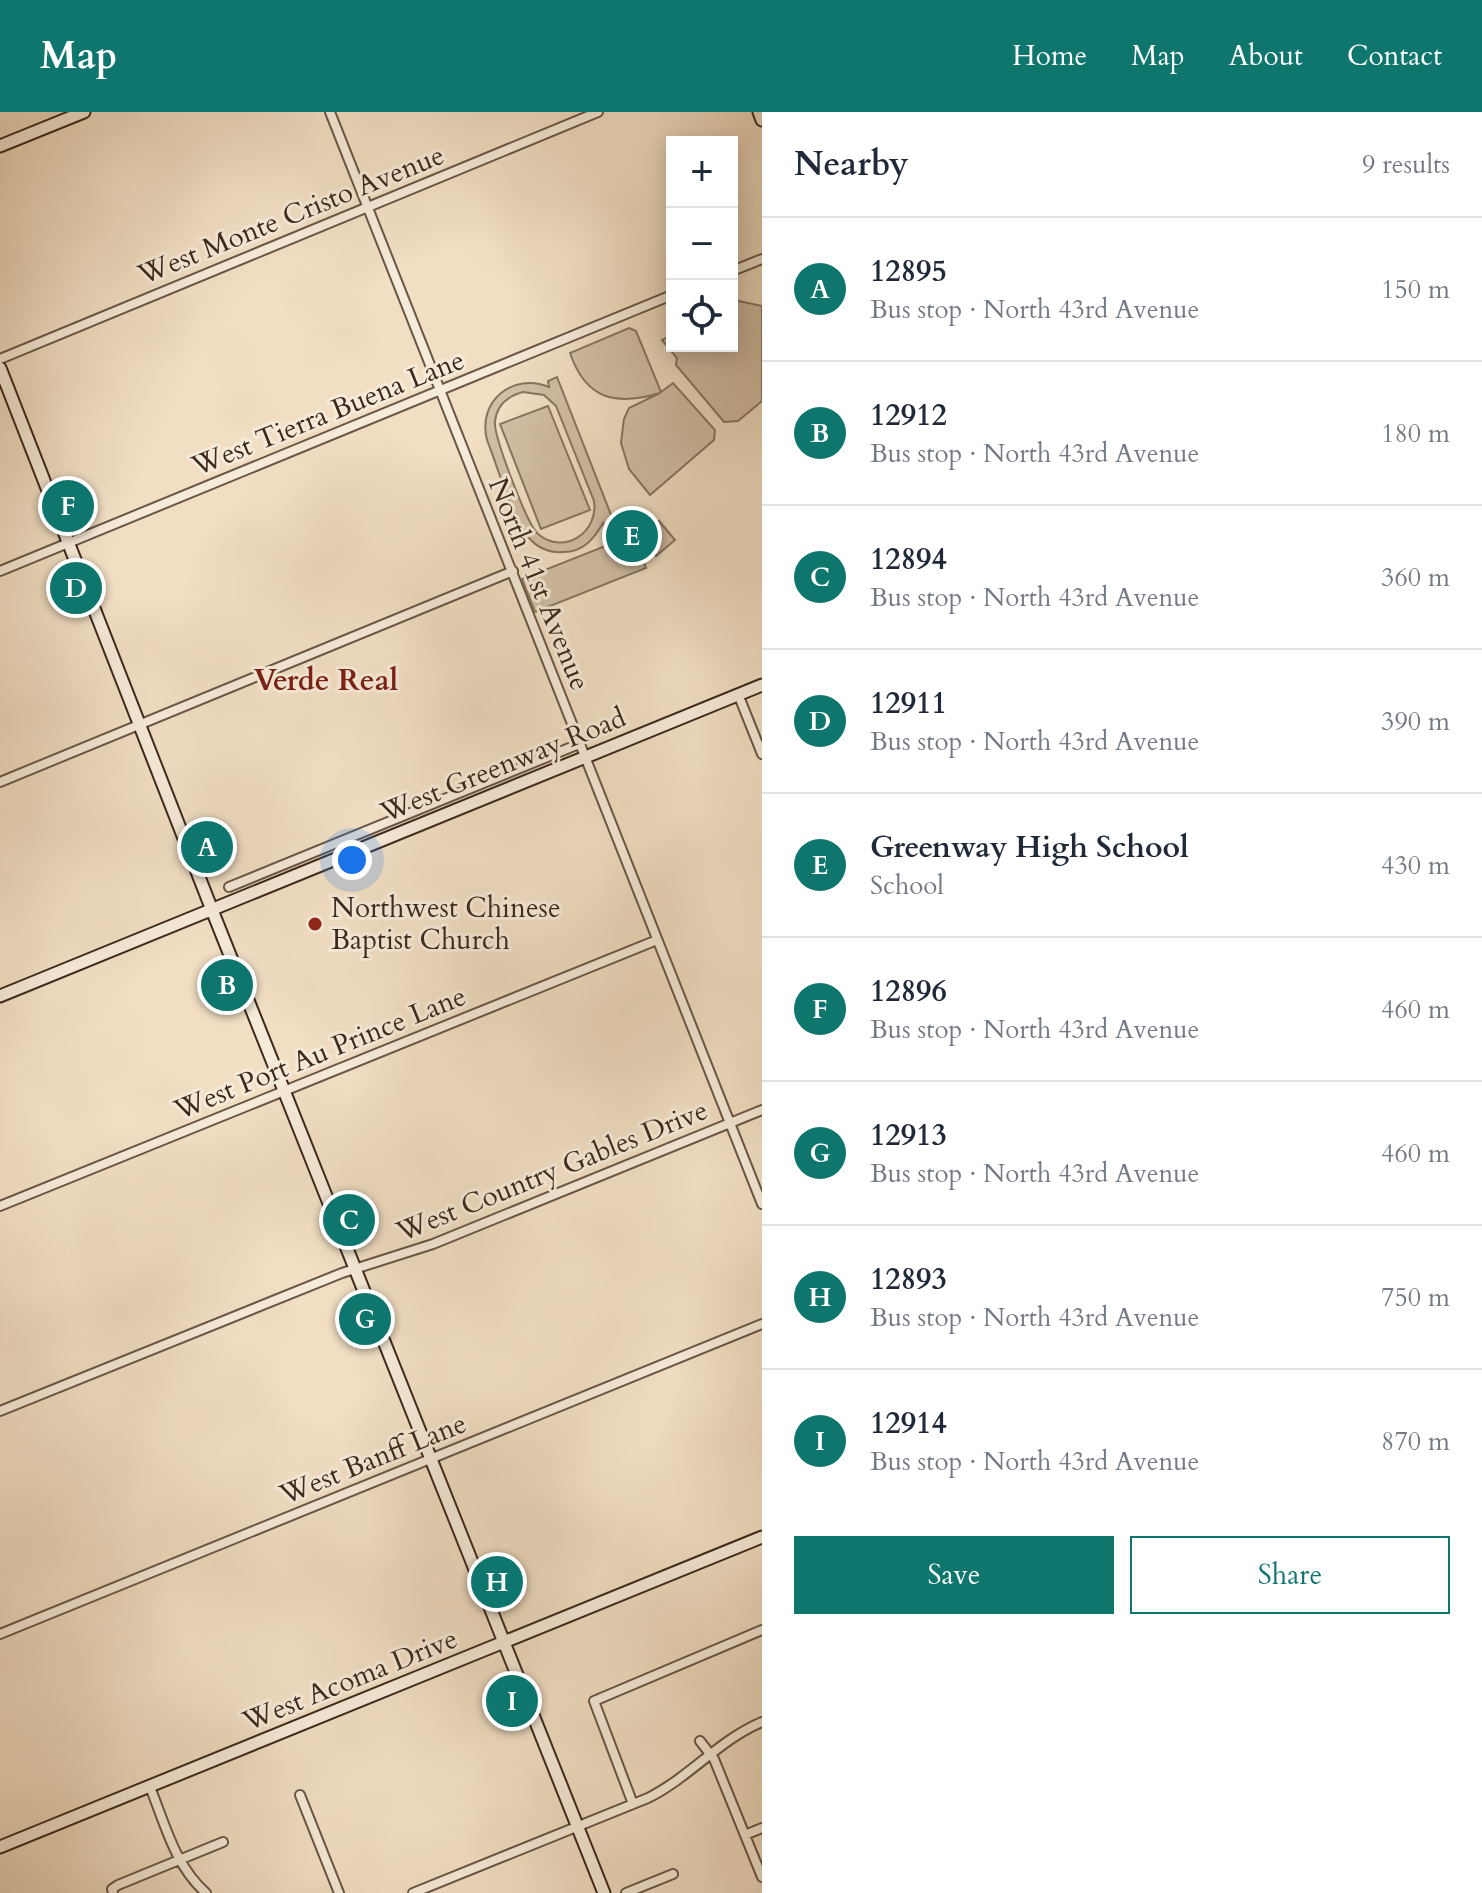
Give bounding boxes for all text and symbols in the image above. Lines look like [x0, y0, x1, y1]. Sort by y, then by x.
text: Map [40, 30, 117, 82]
text: Home [1012, 37, 1087, 75]
text: Map [1131, 37, 1185, 75]
text: About [1229, 37, 1303, 75]
text: Contact [1347, 37, 1442, 75]
street label: West Monte Cristo Avenue [131, 136, 450, 294]
map controls [666, 136, 738, 352]
button: + [666, 136, 738, 208]
text: Nearby [794, 141, 909, 187]
text: 9 results [1362, 147, 1450, 182]
button: − [666, 208, 738, 280]
text: 12895 [870, 251, 947, 292]
text: A [810, 272, 830, 307]
text: 150 m [1381, 272, 1450, 307]
button: locate [666, 280, 738, 352]
text: Bus stop · North 43rd Avenue [870, 292, 1199, 327]
street label: West Tierra Buena Lane [185, 341, 470, 485]
text: 12912 [870, 395, 947, 436]
text: B [811, 416, 829, 451]
text: 180 m [1381, 416, 1450, 451]
text: Bus stop · North 43rd Avenue [870, 436, 1199, 471]
street label: North 41st Avenue [479, 472, 599, 696]
pin: F [42, 476, 94, 536]
pin: E [606, 506, 658, 566]
text: 12894 [870, 539, 947, 580]
pin: D [50, 558, 102, 618]
text: C [810, 560, 830, 595]
text: 360 m [1381, 560, 1450, 595]
text: Bus stop · North 43rd Avenue [870, 580, 1199, 615]
district label: Verde Real [254, 660, 399, 701]
text: 12911 [870, 683, 947, 724]
street label: West Greenway Road [374, 698, 631, 832]
text: D [809, 704, 831, 739]
text: 390 m [1381, 704, 1450, 739]
text: Bus stop · North 43rd Avenue [870, 724, 1199, 759]
pin: A [181, 817, 233, 877]
text: Greenway High School [870, 827, 1189, 868]
your location [332, 840, 372, 880]
text: E [812, 848, 828, 883]
text: 430 m [1381, 848, 1450, 883]
text: School [870, 868, 944, 903]
place label: Northwest Chinese Baptist Church [331, 889, 561, 959]
marker: Northwest Chinese Baptist Church [306, 915, 324, 933]
pin: B [201, 955, 253, 1015]
text: 12896 [870, 971, 947, 1012]
street label: West Port Au Prince Lane [167, 977, 472, 1129]
text: F [812, 992, 828, 1027]
text: 460 m [1381, 992, 1450, 1027]
text: Bus stop · North 43rd Avenue [870, 1012, 1199, 1047]
street label: West Country Gables Drive [390, 1091, 713, 1251]
text: 12913 [870, 1115, 947, 1156]
text: G [809, 1136, 831, 1171]
text: 460 m [1381, 1136, 1450, 1171]
text: Bus stop · North 43rd Avenue [870, 1156, 1199, 1191]
pin: C [323, 1190, 375, 1250]
text: 12893 [870, 1259, 947, 1300]
text: H [809, 1280, 831, 1315]
text: 750 m [1381, 1280, 1450, 1315]
pin: G [339, 1289, 391, 1349]
text: Bus stop · North 43rd Avenue [870, 1300, 1199, 1335]
text: 12914 [870, 1403, 947, 1444]
street label: West Banff Lane [273, 1404, 472, 1514]
text: I [815, 1424, 825, 1459]
text: 870 m [1381, 1424, 1450, 1459]
text: Bus stop · North 43rd Avenue [870, 1444, 1199, 1479]
button: Save [794, 1536, 1114, 1614]
button: Share [1130, 1536, 1450, 1614]
pin: H [471, 1552, 523, 1612]
street label: West Acoma Drive [236, 1620, 463, 1741]
pin: I [486, 1671, 538, 1731]

